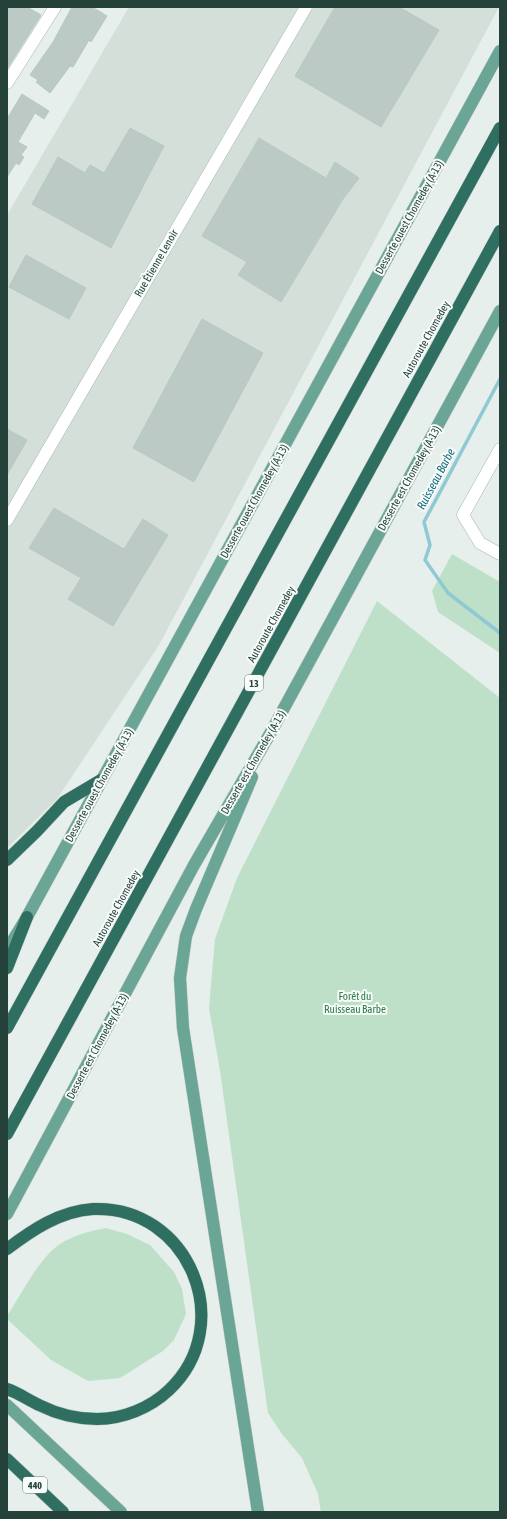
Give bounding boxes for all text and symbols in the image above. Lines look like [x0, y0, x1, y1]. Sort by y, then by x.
street label: Desserte ouest Chomedey (A-13) [373, 158, 446, 276]
street label: Rue Étienne Lenoir [132, 227, 180, 299]
street label: Autoroute Chomedey [400, 298, 452, 379]
street label: Desserte est Chomedey (A-13) [375, 423, 443, 532]
street label: Desserte ouest Chomedey (A-13) [218, 442, 291, 560]
water label: Ruisseau Barbe [414, 446, 458, 512]
street label: Autoroute Chomedey [245, 583, 297, 664]
road number: 13 [245, 675, 263, 691]
street label: Desserte est Chomedey (A-13) [218, 708, 288, 816]
street label: Desserte ouest Chomedey (A-13) [63, 726, 136, 844]
street label: Autoroute Chomedey [90, 867, 142, 948]
park label: Forêt du Ruisseau Barbe [324, 990, 386, 1015]
street label: Desserte est Chomedey (A-13) [64, 991, 130, 1101]
road number: 440 [23, 1477, 47, 1493]

